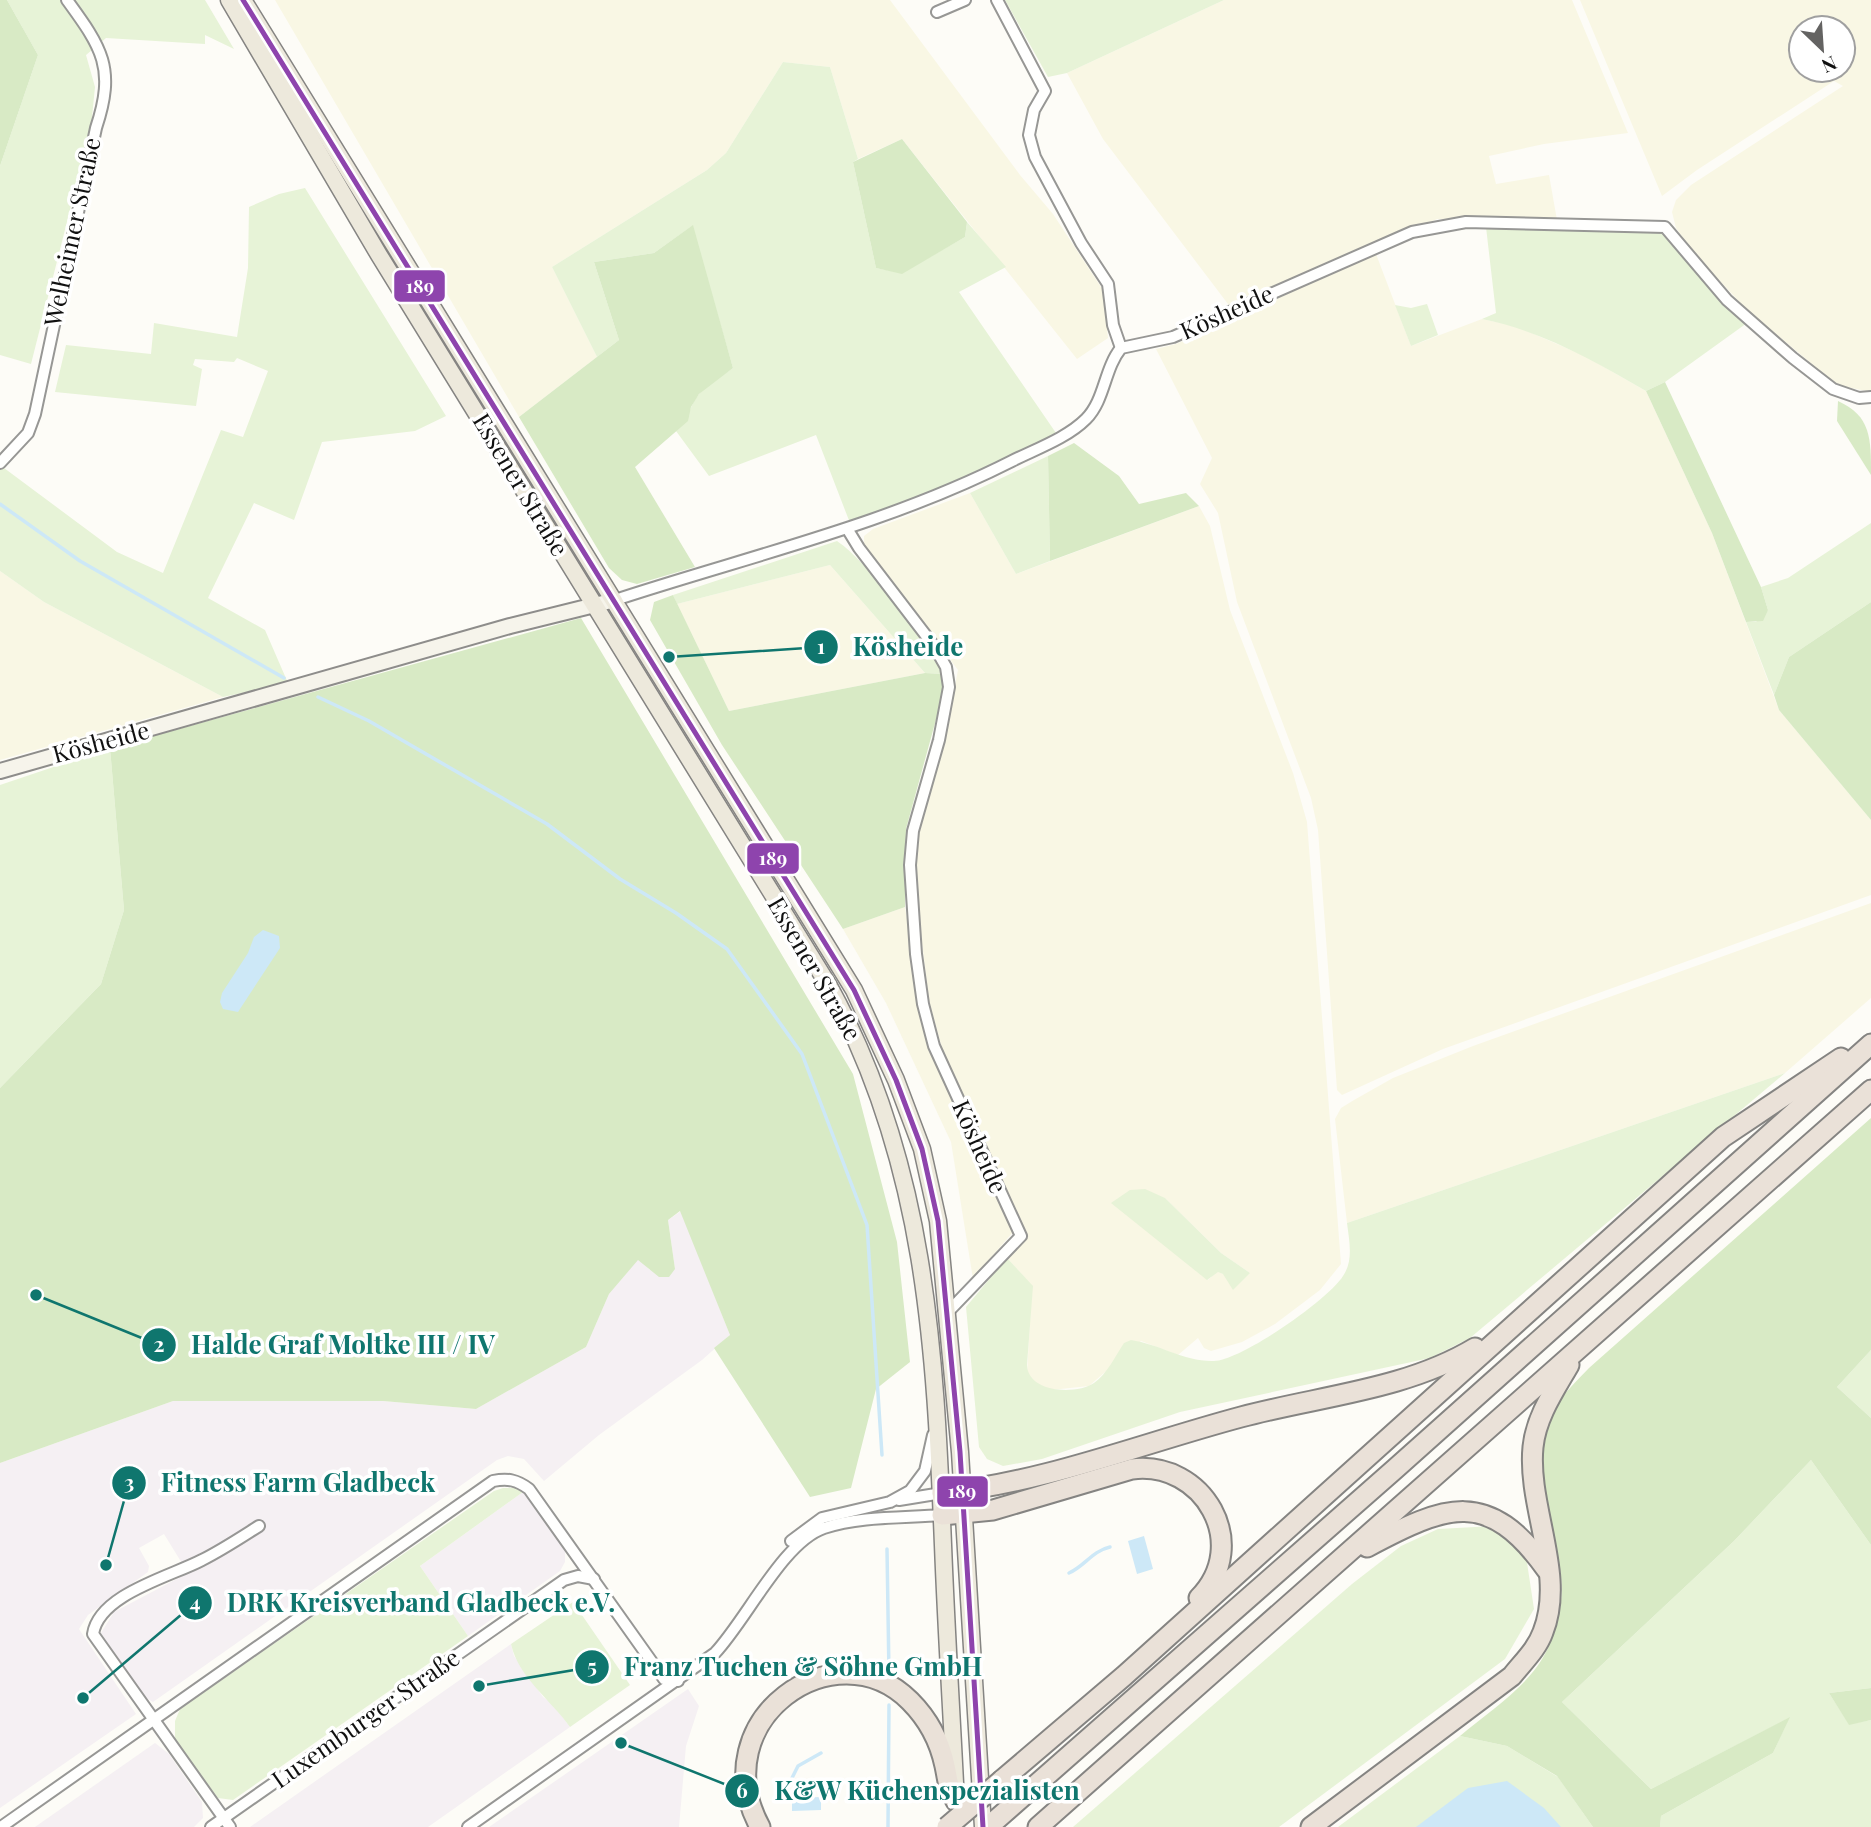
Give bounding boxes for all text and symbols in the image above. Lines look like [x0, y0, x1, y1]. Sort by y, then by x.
north arrow [1787, 14, 1857, 84]
text: N [1818, 51, 1841, 80]
street label: Welheimer Straße [35, 134, 107, 330]
line badge: 189 [393, 269, 446, 303]
text: 189 [406, 272, 434, 298]
street label: Kösheide [1174, 276, 1278, 346]
street label: Essener Straße [467, 407, 577, 561]
callout: Kösheide [804, 624, 977, 671]
text: Kösheide [853, 628, 963, 663]
text: 1 [817, 631, 825, 659]
street label: Kösheide [49, 713, 152, 769]
line badge: 189 [746, 842, 800, 875]
text: 189 [759, 844, 787, 870]
street label: Essener Straße [762, 890, 870, 1046]
street label: Kösheide [946, 1094, 1016, 1198]
callout: Halde Graf Moltke III / IV [142, 1321, 509, 1368]
text: Halde Graf Moltke III / IV [191, 1326, 496, 1361]
text: 2 [154, 1329, 165, 1357]
callout: Fitness Farm Gladbeck [111, 1459, 449, 1506]
text: Fitness Farm Gladbeck [161, 1464, 436, 1499]
text: 3 [124, 1467, 134, 1495]
line badge: 189 [936, 1475, 989, 1508]
text: 189 [948, 1477, 976, 1503]
callout: DRK Kreisverband Gladbeck e.V. [178, 1580, 630, 1627]
text: DRK Kreisverband Gladbeck e.V. [227, 1584, 615, 1619]
text: 4 [189, 1587, 201, 1615]
street label: Luxemburger Straße [264, 1640, 465, 1794]
callout: Franz Tuchen & Söhne GmbH [575, 1644, 997, 1691]
text: Franz Tuchen & Söhne GmbH [624, 1648, 982, 1683]
text: 5 [587, 1651, 597, 1679]
callout: K&W Küchenspezialisten [725, 1767, 1093, 1814]
text: K&W Küchenspezialisten [774, 1772, 1080, 1807]
text: 6 [736, 1775, 748, 1803]

